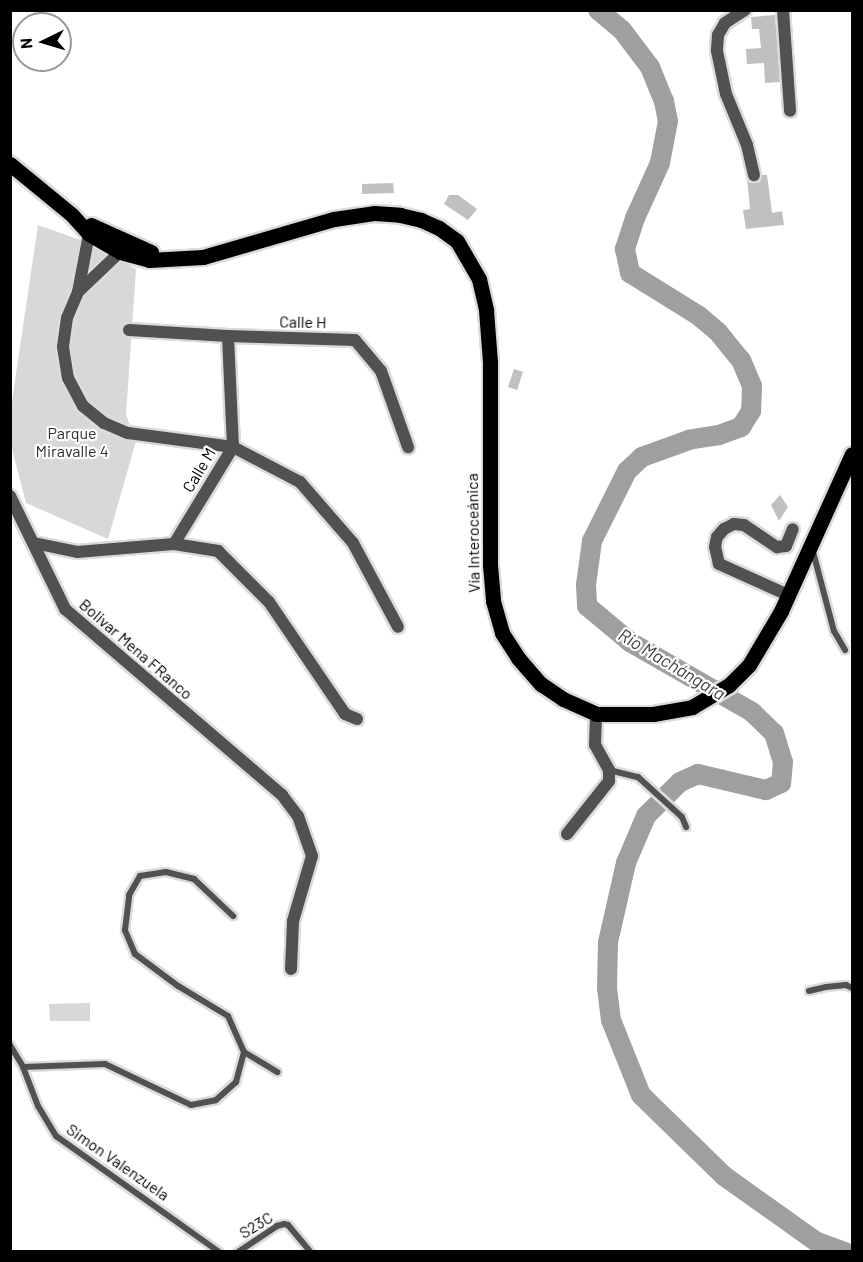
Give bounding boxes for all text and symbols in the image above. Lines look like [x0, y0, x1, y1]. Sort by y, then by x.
north arrow [12, 12, 72, 72]
text: N [16, 37, 35, 50]
street label: Calle H [279, 312, 327, 332]
park label: Parque Miravalle 4 [36, 423, 108, 461]
street label: Calle M [178, 444, 220, 496]
street label: Vía Interoceánica [462, 473, 484, 593]
street label: Bolivar Mena FRanco [75, 595, 197, 703]
water label: Río Machángara [615, 624, 729, 704]
street label: Simon Valenzuela [63, 1119, 173, 1205]
street label: S23C [236, 1208, 276, 1242]

